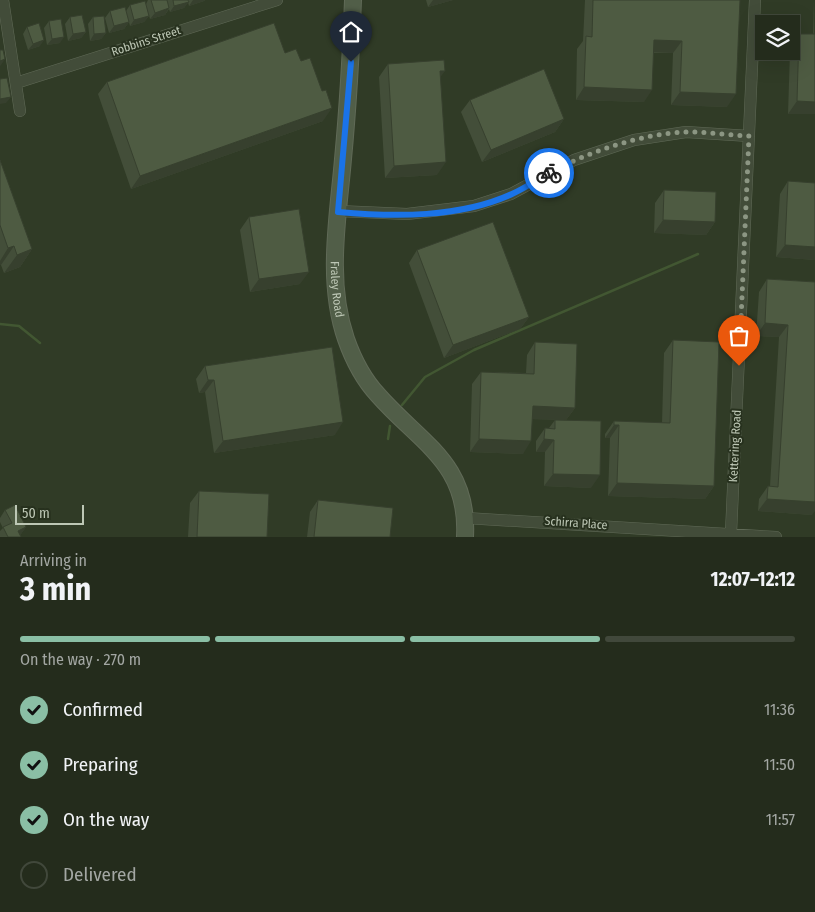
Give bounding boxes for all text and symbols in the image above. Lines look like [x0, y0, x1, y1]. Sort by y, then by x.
pin [330, 11, 372, 62]
map controls [755, 15, 800, 60]
button: layers [755, 15, 800, 60]
icon: home [337, 18, 365, 46]
street label: Robbins Street [109, 23, 183, 59]
courier [524, 148, 574, 198]
icon: bike [535, 159, 563, 187]
street label: Fraley Road [328, 261, 347, 319]
pin [718, 315, 760, 366]
icon: bag [725, 322, 753, 350]
street label: Kettering Road [726, 409, 744, 483]
scale bar [15, 502, 84, 525]
text: 50 m [22, 505, 50, 522]
street label: Schirra Place [544, 514, 608, 532]
text: Arriving in [20, 551, 87, 570]
text: 12:07–12:12 [711, 568, 795, 591]
text: 3 min [20, 570, 91, 608]
text: On the way · 270 m [20, 650, 141, 669]
icon: check [20, 696, 48, 724]
text: Confirmed [63, 698, 143, 721]
text: 11:36 [764, 700, 795, 719]
icon: check [20, 751, 48, 779]
text: Preparing [63, 753, 138, 776]
text: 11:50 [764, 755, 795, 774]
icon: check [20, 806, 48, 834]
text: On the way [63, 808, 149, 831]
text: 11:57 [766, 810, 795, 829]
text: Delivered [63, 863, 137, 886]

